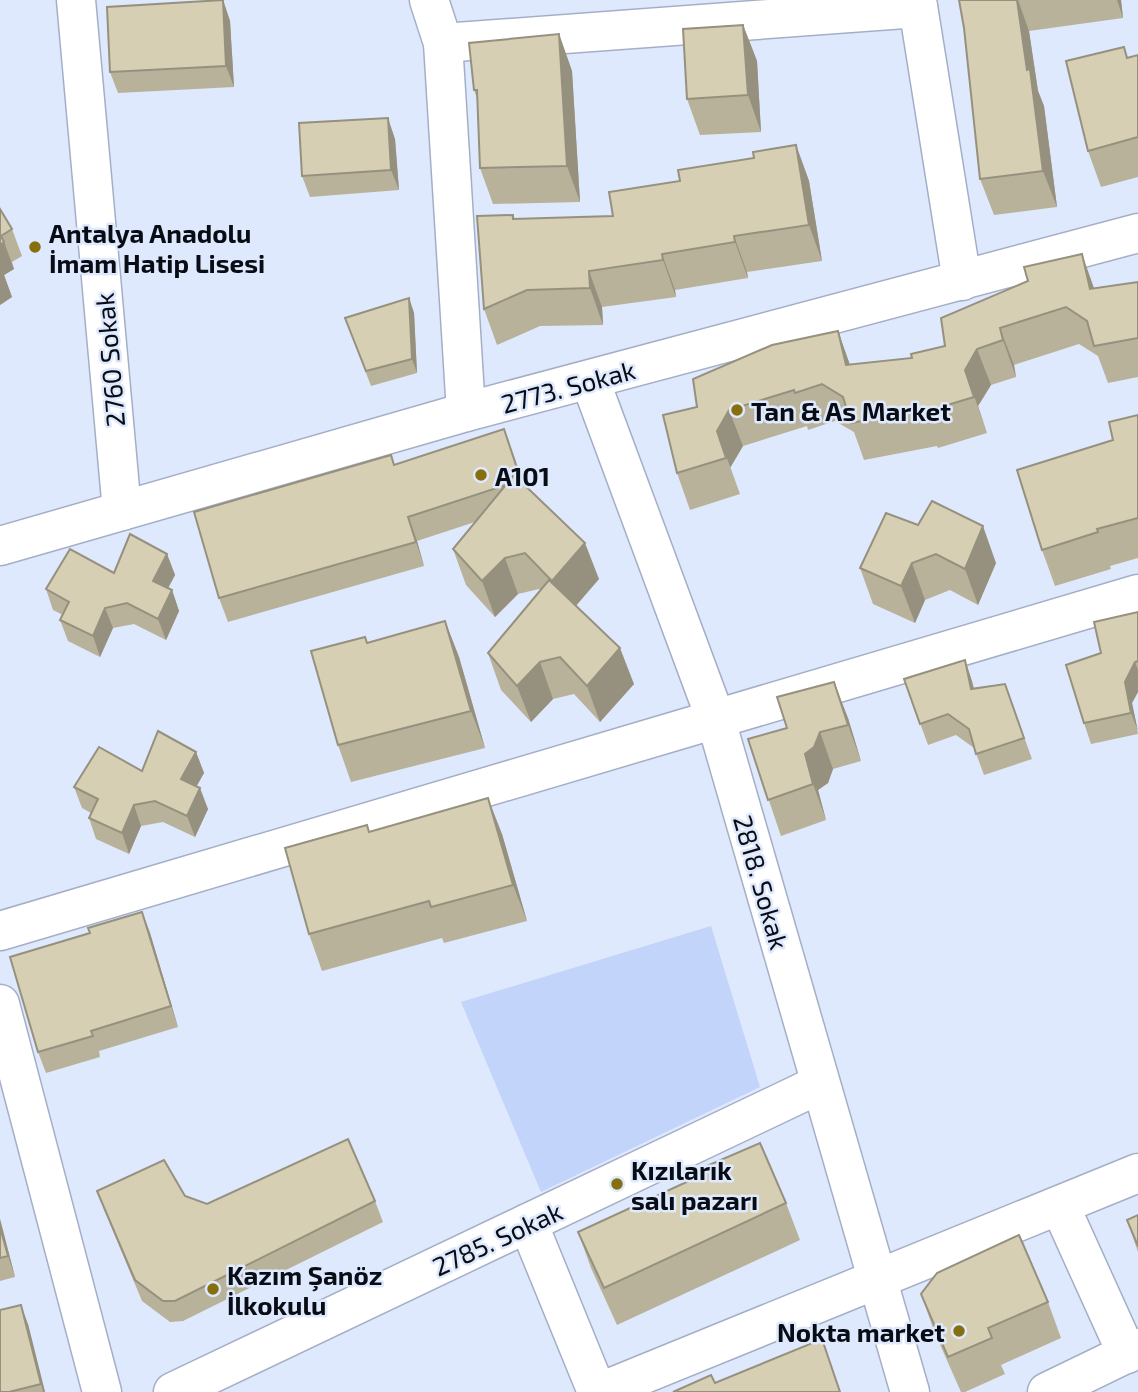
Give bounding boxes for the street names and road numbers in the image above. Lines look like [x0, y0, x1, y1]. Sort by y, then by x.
street label: 2760 Sokak [88, 292, 130, 428]
street label: 2773. Sokak [498, 353, 638, 419]
street label: 2818. Sokak [728, 811, 796, 953]
street label: 2785. Sokak [427, 1194, 567, 1282]

